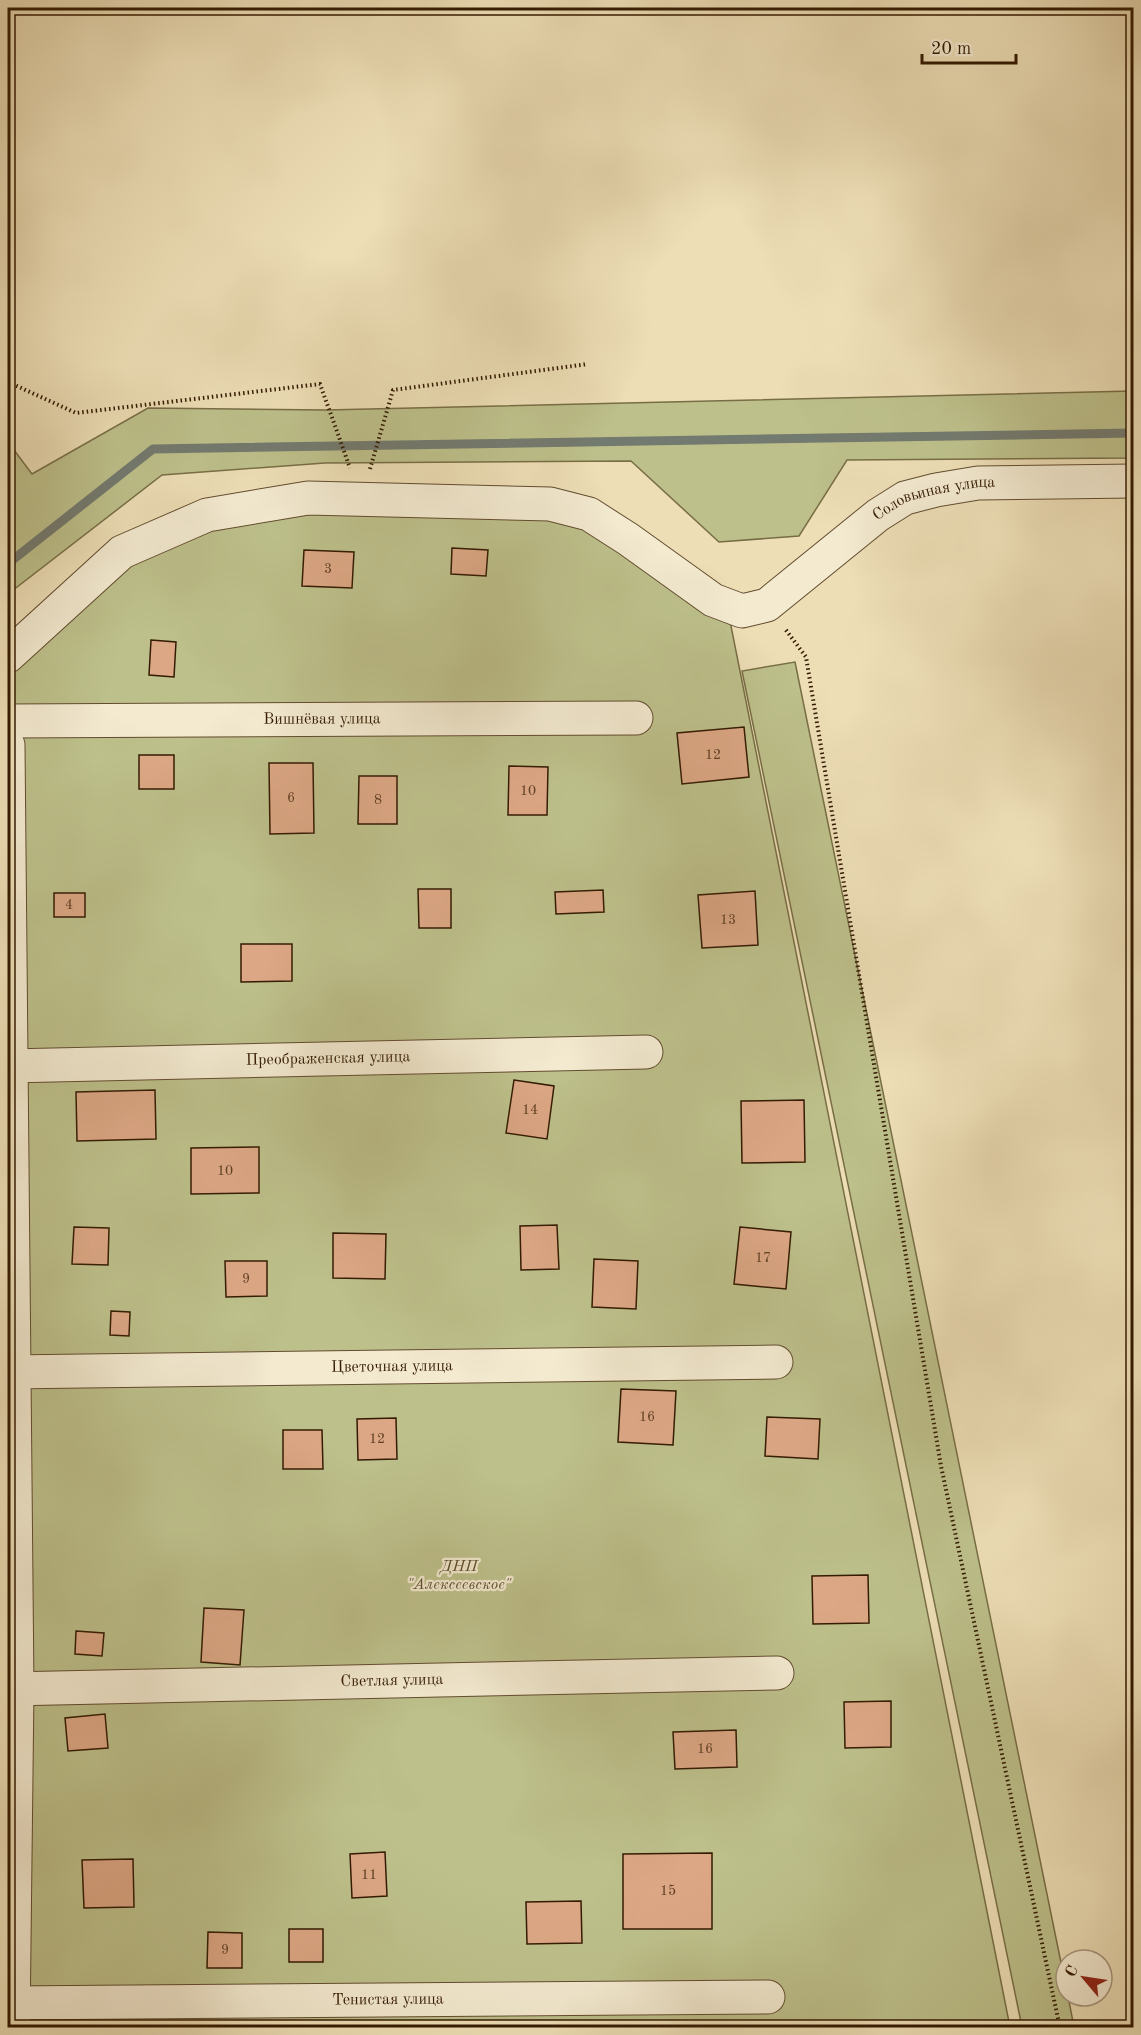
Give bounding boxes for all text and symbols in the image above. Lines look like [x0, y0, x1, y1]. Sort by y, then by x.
scale bar [922, 27, 1016, 65]
text: 20 m [931, 40, 971, 58]
street label: Соловьиная улица [870, 475, 995, 524]
house number: 3 [324, 562, 332, 576]
street label: Вишнёвая улица [263, 711, 381, 728]
house number: 12 [705, 748, 721, 762]
house number: 10 [520, 784, 536, 798]
house number: 6 [287, 791, 295, 805]
house number: 8 [374, 793, 382, 807]
house number: 4 [65, 898, 73, 912]
house number: 13 [720, 913, 736, 927]
street label: Преображенская улица [245, 1049, 411, 1069]
house number: 14 [522, 1103, 538, 1117]
house number: 10 [217, 1164, 233, 1178]
house number: 17 [755, 1251, 771, 1265]
house number: 9 [242, 1272, 250, 1286]
street label: Цветочная улица [331, 1358, 453, 1376]
house number: 16 [639, 1410, 655, 1424]
house number: 12 [369, 1432, 385, 1446]
park label: ДНП "Алексеевское" [407, 1559, 512, 1593]
street label: Светлая улица [340, 1672, 444, 1690]
house number: 16 [697, 1742, 713, 1756]
house number: 11 [361, 1868, 377, 1882]
house number: 15 [660, 1884, 676, 1898]
house number: 9 [221, 1943, 229, 1957]
north arrow [1054, 1948, 1114, 2008]
text: С [1063, 1963, 1082, 1980]
street label: Тенистая улица [332, 1992, 444, 2008]

